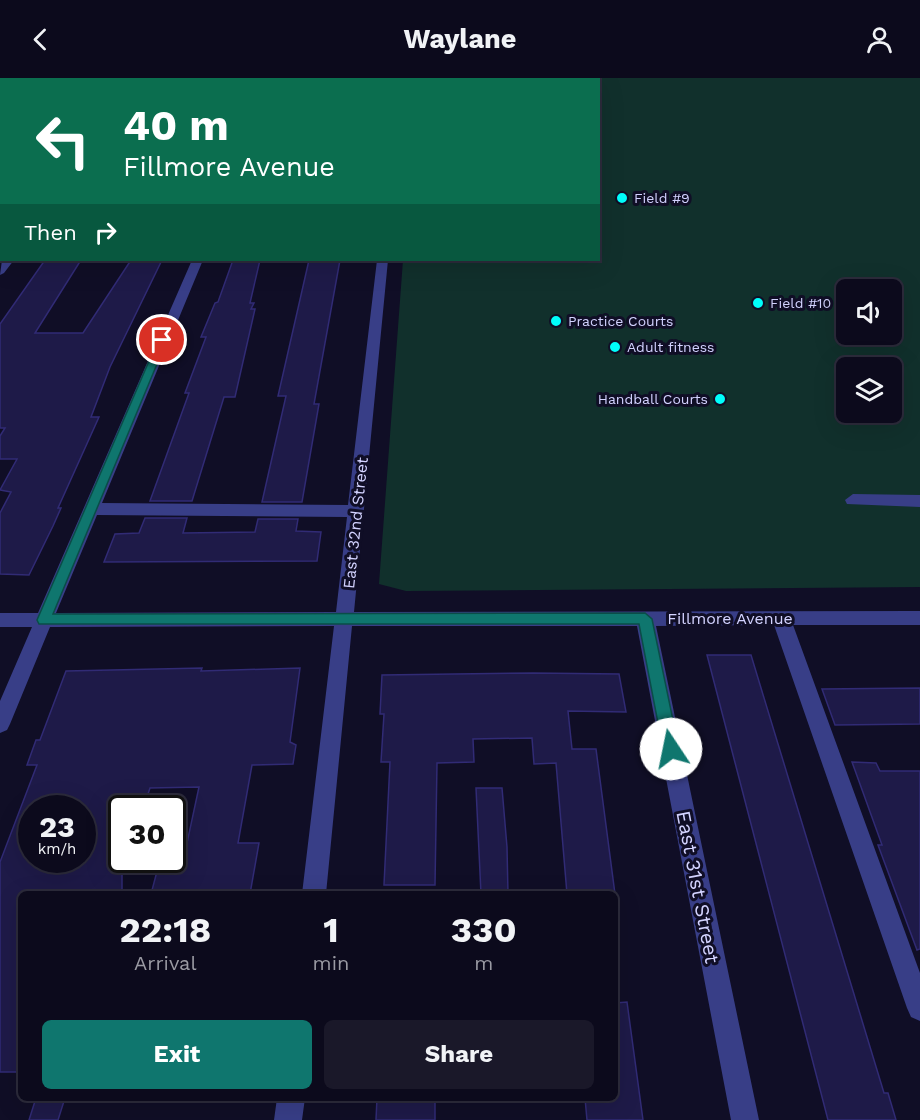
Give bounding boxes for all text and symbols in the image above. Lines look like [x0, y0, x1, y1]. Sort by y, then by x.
icon: back [24, 23, 57, 56]
text: Waylane [404, 23, 516, 55]
icon: person [863, 23, 896, 56]
text: 40 m [123, 101, 229, 150]
icon: left [24, 102, 102, 180]
text: Fillmore Avenue [123, 151, 335, 183]
place label: Field #9 [634, 190, 690, 206]
marker: Field #9 [615, 191, 629, 205]
icon: right [89, 216, 122, 249]
text: Then [24, 220, 77, 245]
map controls [836, 279, 902, 423]
button: sound [836, 279, 902, 345]
place label: Field #10 [770, 295, 831, 311]
marker: Field #10 [751, 296, 765, 310]
place label: Practice Courts [568, 313, 673, 329]
pin [136, 314, 187, 365]
marker: Practice Courts [549, 314, 563, 328]
icon: arrive [145, 323, 178, 356]
place label: Adult fitness [627, 339, 715, 355]
marker: Adult fitness [608, 340, 622, 354]
button: layers [836, 357, 902, 423]
place label: Handball Courts [598, 391, 708, 407]
marker: Handball Courts [713, 392, 727, 406]
street label: East 32nd Street [339, 456, 372, 590]
street label: Fillmore Avenue [667, 609, 793, 628]
position arrow [639, 717, 703, 781]
speed limit sign: 30 [108, 795, 186, 873]
text: 23 [39, 809, 75, 844]
street label: East 31st Street [671, 809, 725, 966]
text: km/h [38, 840, 76, 858]
text: 22:18 [119, 909, 211, 951]
text: 1 [323, 909, 339, 951]
text: 330 [451, 909, 517, 951]
text: Arrival [134, 951, 197, 975]
text: min [313, 951, 349, 975]
text: m [474, 951, 493, 975]
button: Exit [42, 1020, 312, 1089]
button: Share [324, 1020, 594, 1089]

